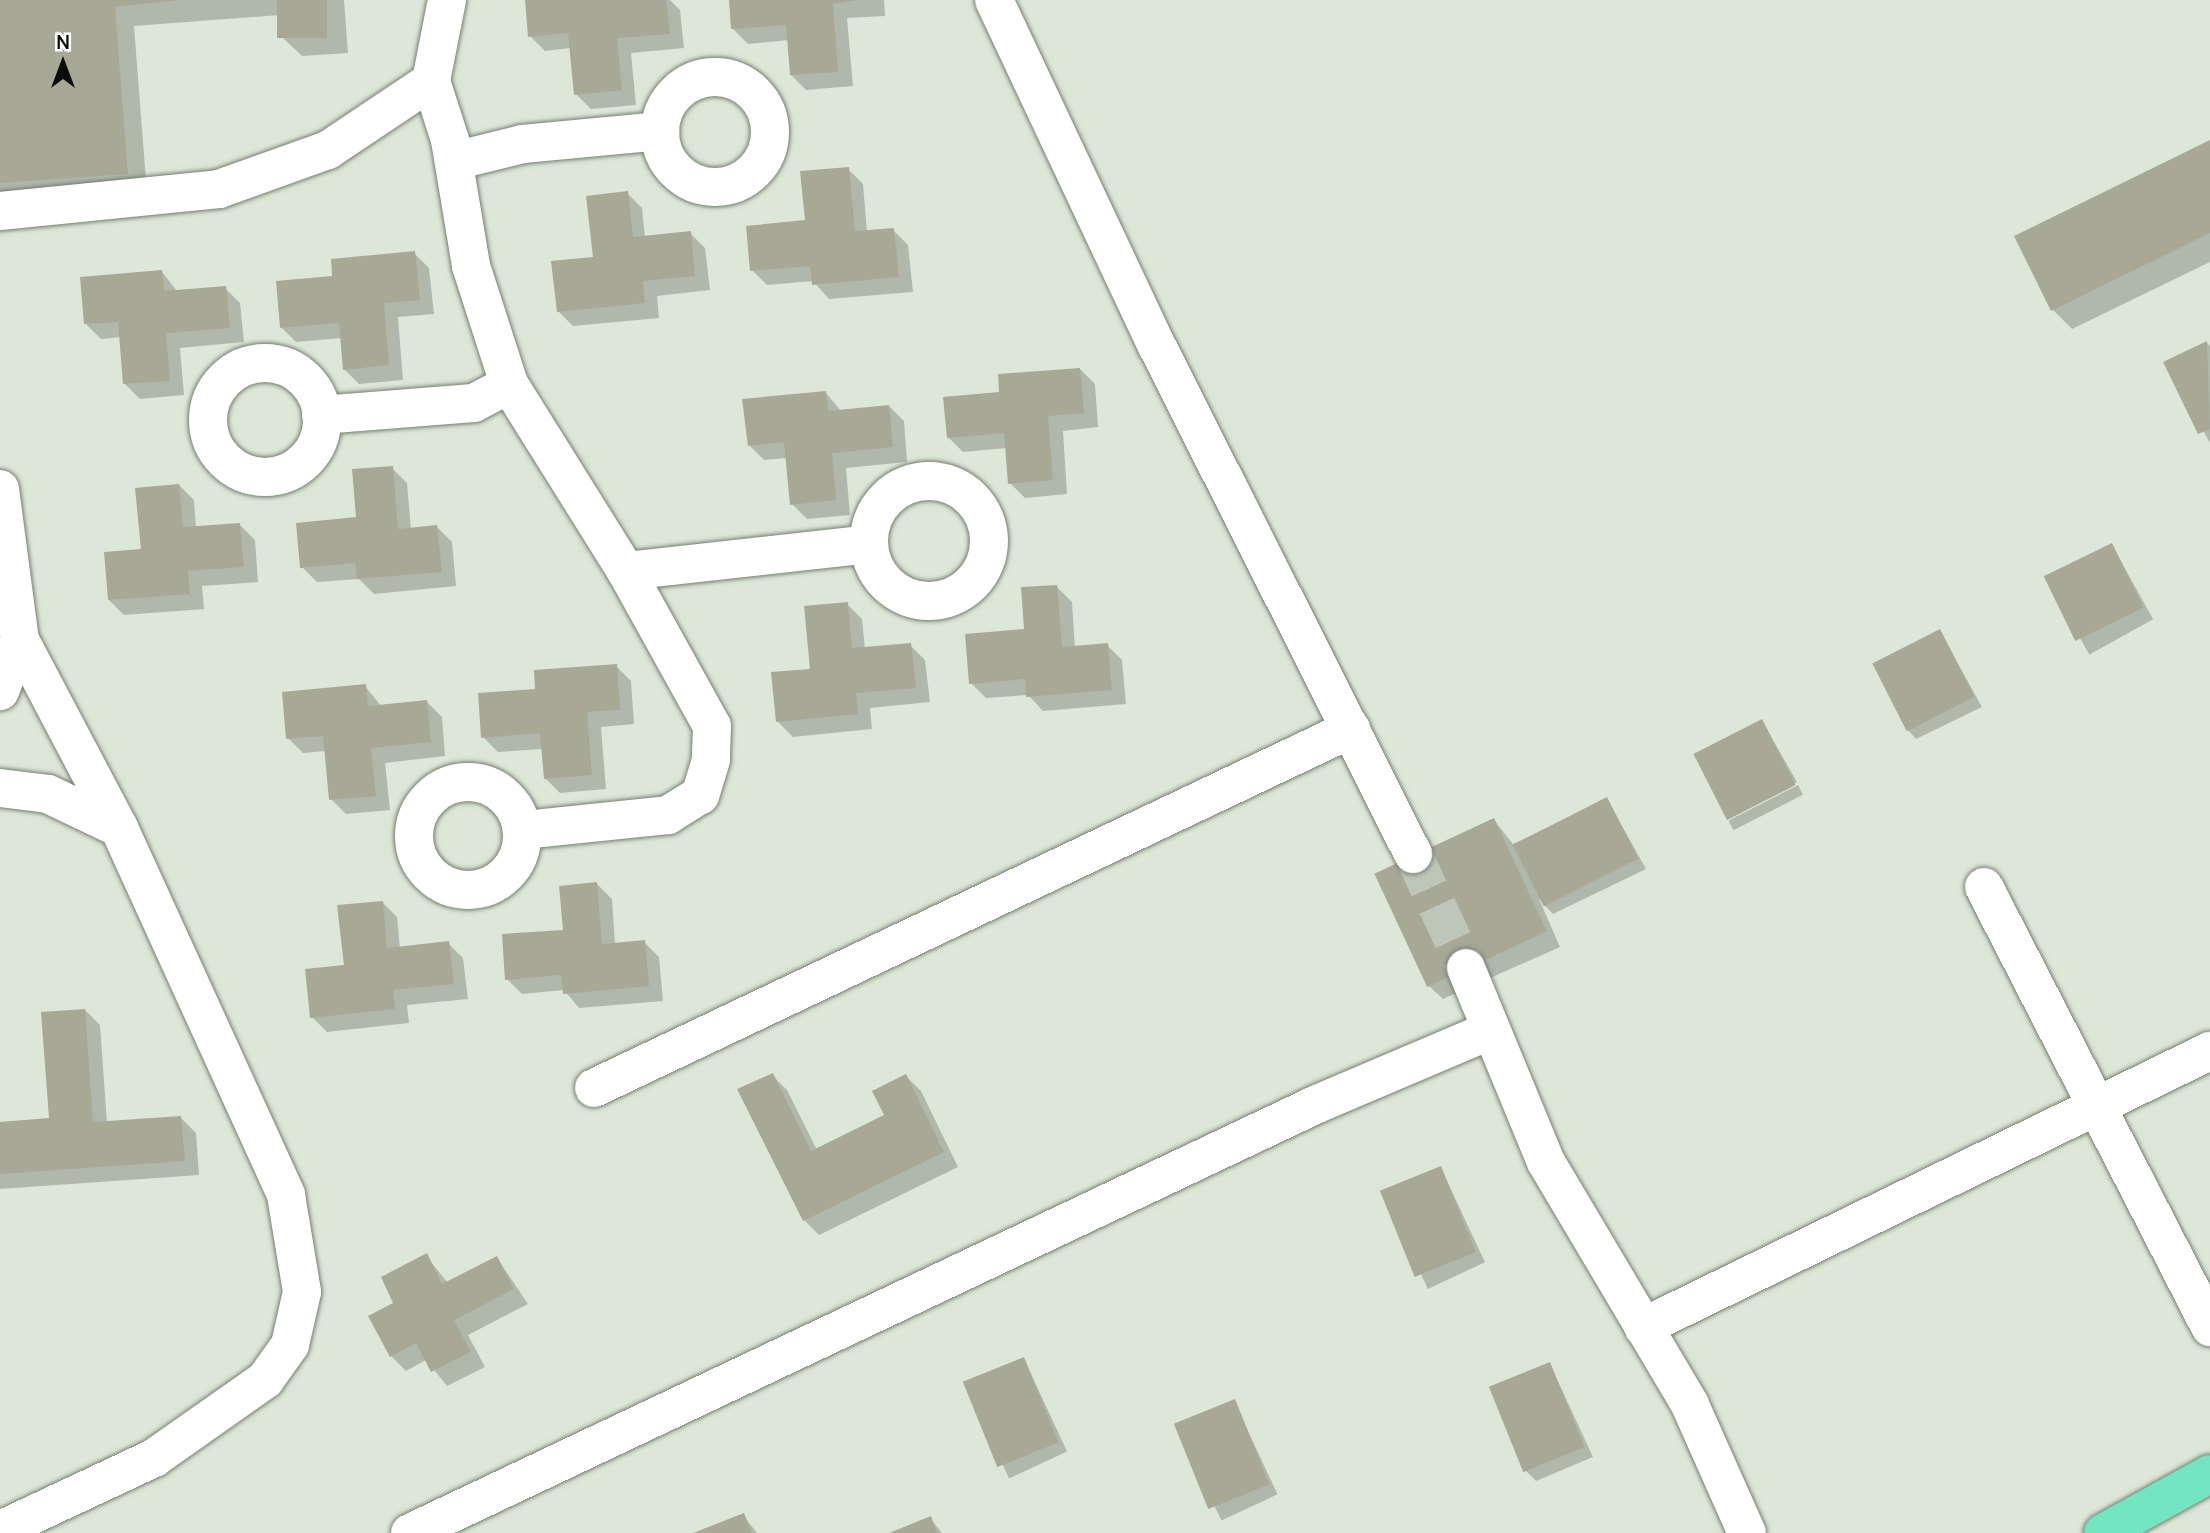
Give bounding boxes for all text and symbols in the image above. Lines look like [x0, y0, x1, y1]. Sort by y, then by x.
north arrow [28, 28, 98, 98]
text: N [56, 29, 70, 55]

